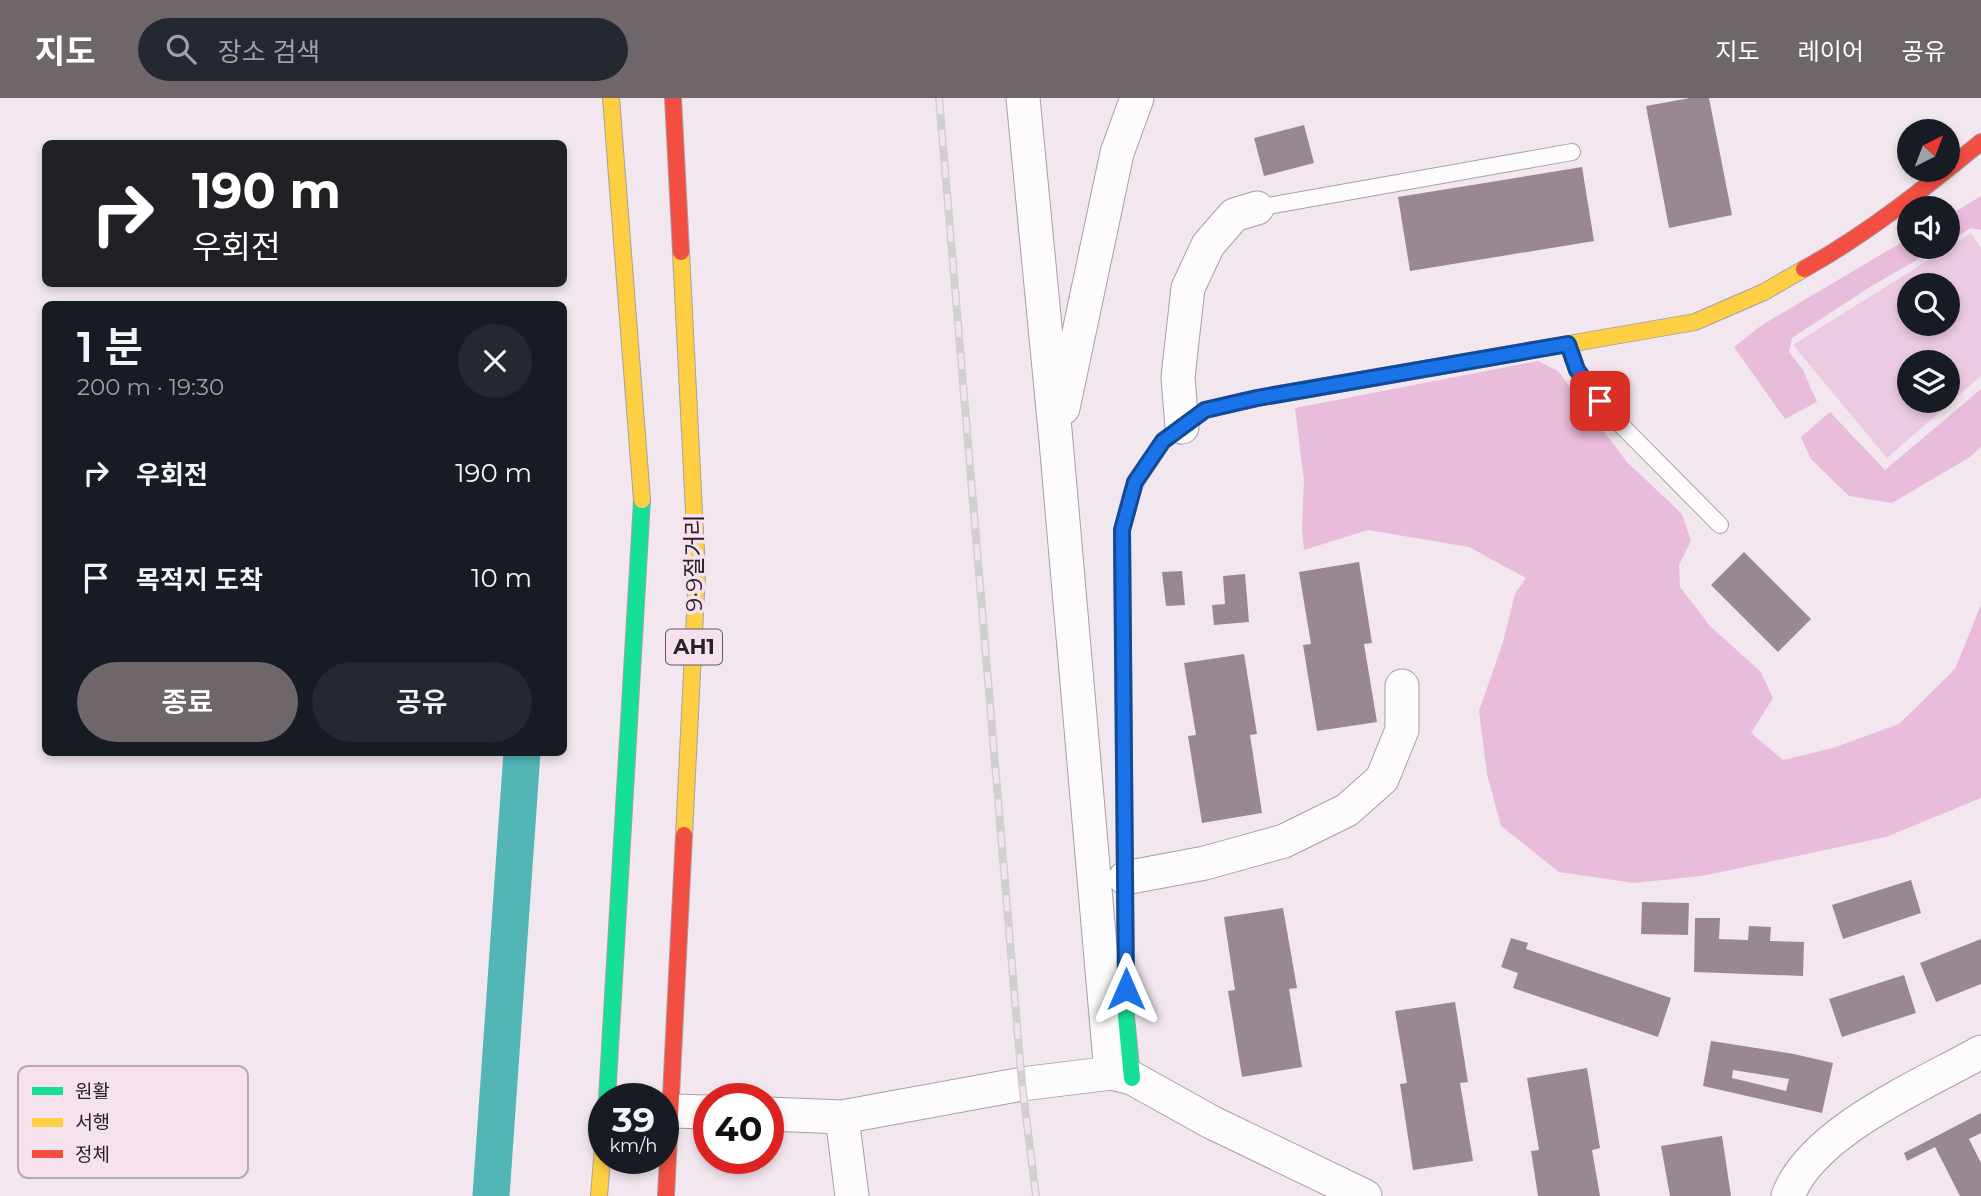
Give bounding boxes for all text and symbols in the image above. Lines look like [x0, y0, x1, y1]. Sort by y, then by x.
search box [138, 18, 628, 81]
icon: search [162, 30, 200, 68]
text: 지도 [35, 31, 96, 71]
text: 장소 검색 [218, 36, 320, 68]
text: 지도 [1715, 37, 1760, 66]
text: 레이어 [1798, 37, 1864, 66]
text: 공유 [1902, 37, 1946, 66]
north arrow [1897, 119, 1960, 182]
map controls [1897, 119, 1960, 413]
text: 190 m [192, 161, 341, 220]
icon: right [77, 168, 168, 259]
button: sound [1897, 196, 1960, 259]
text: 우회전 [192, 227, 280, 266]
button: search [1897, 273, 1960, 336]
text: 1 분 [77, 321, 143, 373]
button: close [458, 324, 532, 398]
button: layers [1897, 350, 1960, 413]
pin [1570, 371, 1630, 431]
text: 200 m · 19:30 [77, 373, 224, 401]
icon: arrive [1581, 382, 1619, 420]
icon: right [77, 454, 115, 492]
text: 190 m [455, 457, 532, 489]
text: 우회전 [136, 459, 208, 491]
street label: 9·9절거리 [680, 514, 708, 612]
icon: arrive [77, 559, 115, 597]
text: 10 m [471, 562, 532, 594]
text: 목적지 도착 [136, 564, 263, 596]
road number: AH1 [666, 630, 722, 664]
button: 종료 [77, 662, 298, 742]
button: 공유 [312, 662, 532, 742]
position arrow [1089, 952, 1163, 1026]
legend [18, 1066, 248, 1178]
text: 원활 [75, 1080, 110, 1103]
speed limit sign: 40 [693, 1083, 784, 1174]
text: 39 [612, 1098, 655, 1141]
text: 서행 [75, 1111, 110, 1134]
text: km/h [609, 1135, 658, 1157]
text: 정체 [75, 1143, 110, 1166]

